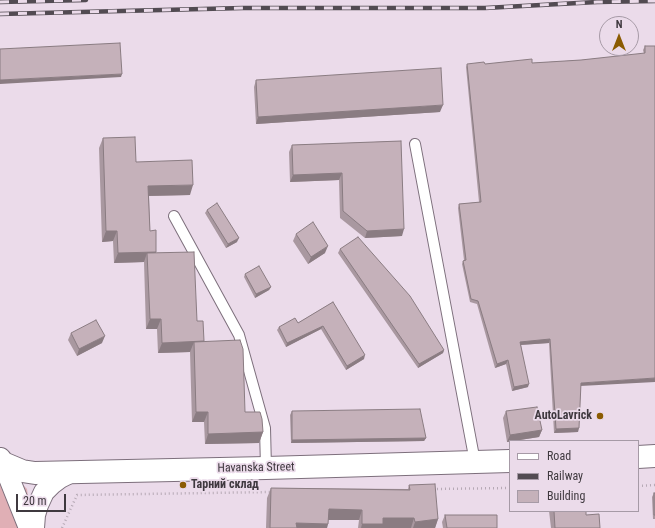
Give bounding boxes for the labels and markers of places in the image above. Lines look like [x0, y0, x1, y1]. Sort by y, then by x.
place label: AutoLavrick [535, 409, 592, 423]
marker: AutoLavrick [595, 411, 605, 421]
place label: Тарний склад [191, 478, 259, 492]
marker: Тарний склад [178, 480, 188, 490]

